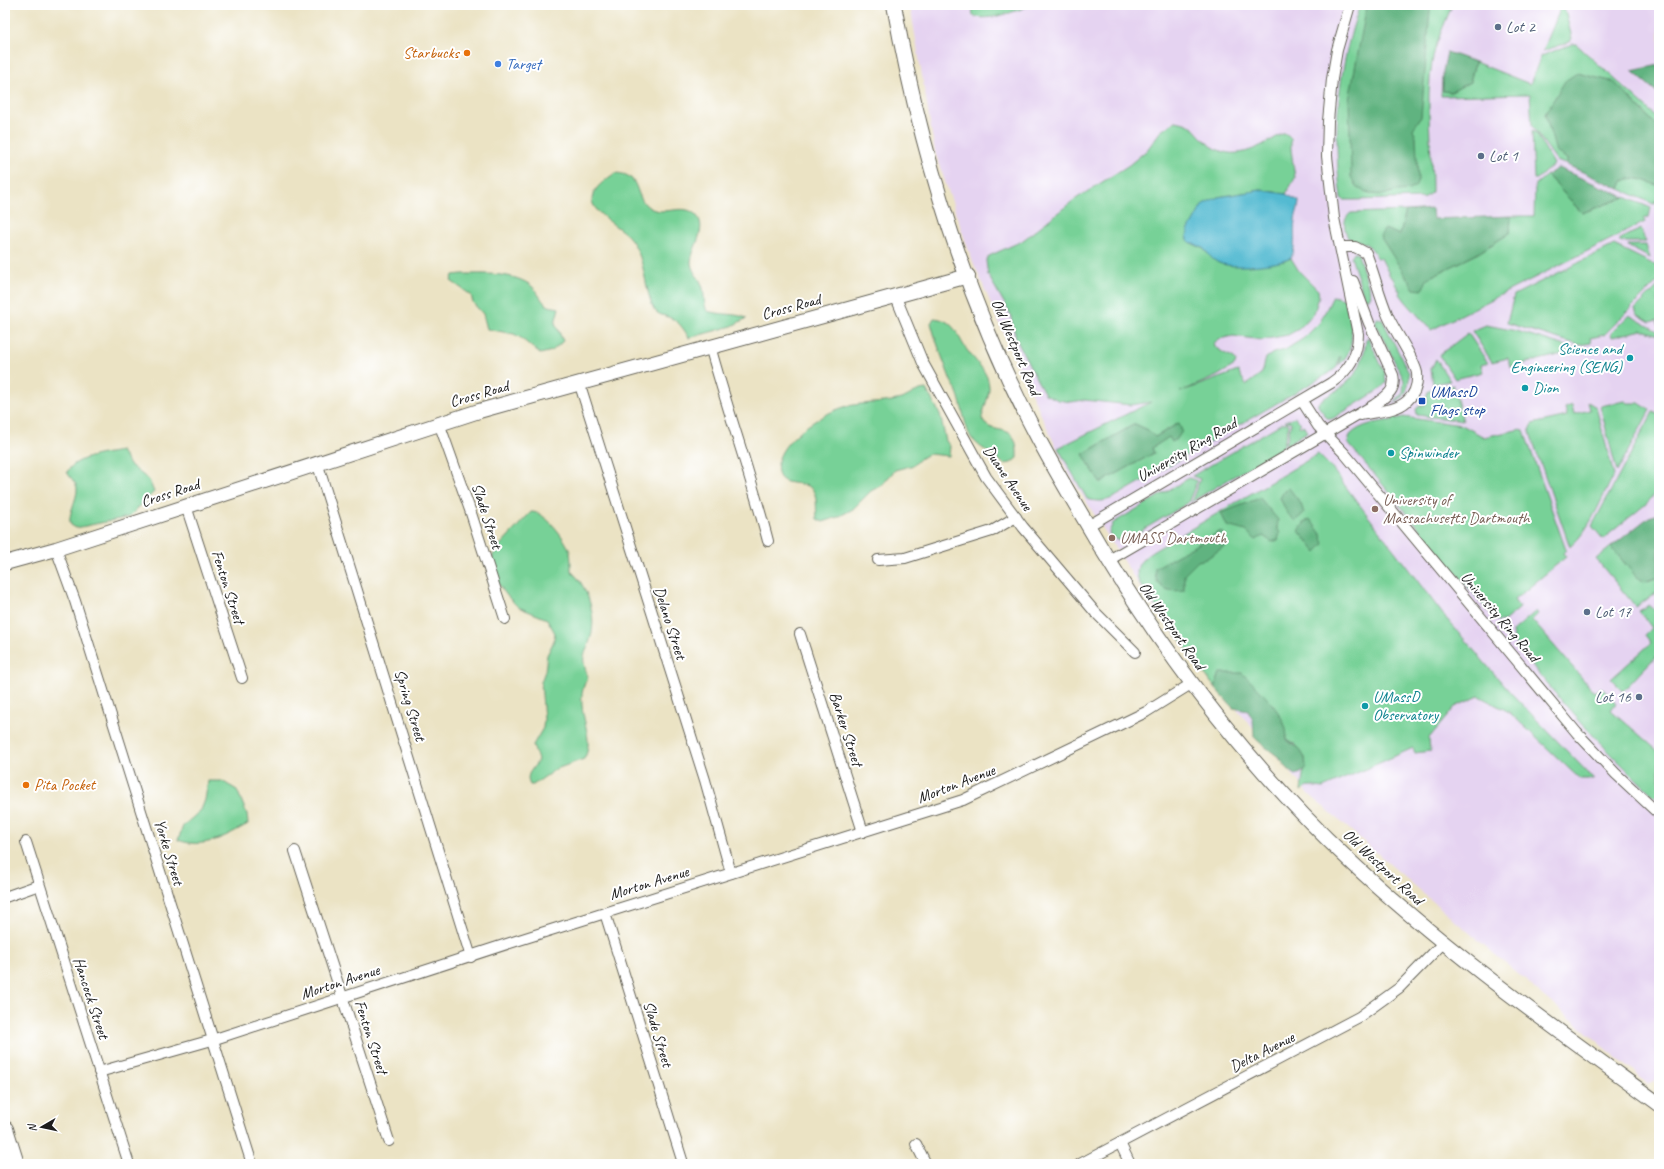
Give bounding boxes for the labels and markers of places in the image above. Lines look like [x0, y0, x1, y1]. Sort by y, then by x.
place label: Lot 2 [1506, 17, 1537, 37]
marker: Lot 2 [1493, 22, 1503, 32]
place label: Starbucks [403, 43, 461, 63]
marker: Starbucks [462, 48, 472, 58]
place label: Target [506, 54, 544, 74]
marker: Target [493, 59, 503, 69]
place label: Lot 1 [1489, 146, 1519, 166]
marker: Lot 1 [1476, 151, 1486, 161]
place label: Science and Engineering (SENG) [1511, 339, 1625, 377]
marker: Science and Engineering (SENG) [1625, 353, 1635, 363]
place label: Dion [1533, 378, 1559, 398]
place label: UMassD Flags stop [1430, 382, 1486, 420]
marker: Dion [1520, 383, 1530, 393]
marker: UMassD Flags stop [1417, 396, 1427, 406]
place label: Spinwinder [1399, 443, 1460, 463]
marker: Spinwinder [1386, 448, 1396, 458]
place label: University of Massachusetts Dartmouth [1383, 490, 1531, 528]
marker: University of Massachusetts Dartmouth [1370, 504, 1380, 514]
place label: UMASS Dartmouth [1120, 528, 1227, 548]
marker: UMASS Dartmouth [1107, 533, 1117, 543]
place label: Lot 17 [1595, 602, 1632, 622]
marker: Lot 17 [1582, 607, 1592, 617]
place label: UMassD Observatory [1373, 687, 1440, 725]
place label: Lot 16 [1595, 687, 1632, 707]
marker: Lot 16 [1634, 692, 1644, 702]
marker: UMassD Observatory [1360, 701, 1370, 711]
place label: Pita Pocket [34, 775, 97, 795]
marker: Pita Pocket [21, 780, 31, 790]

